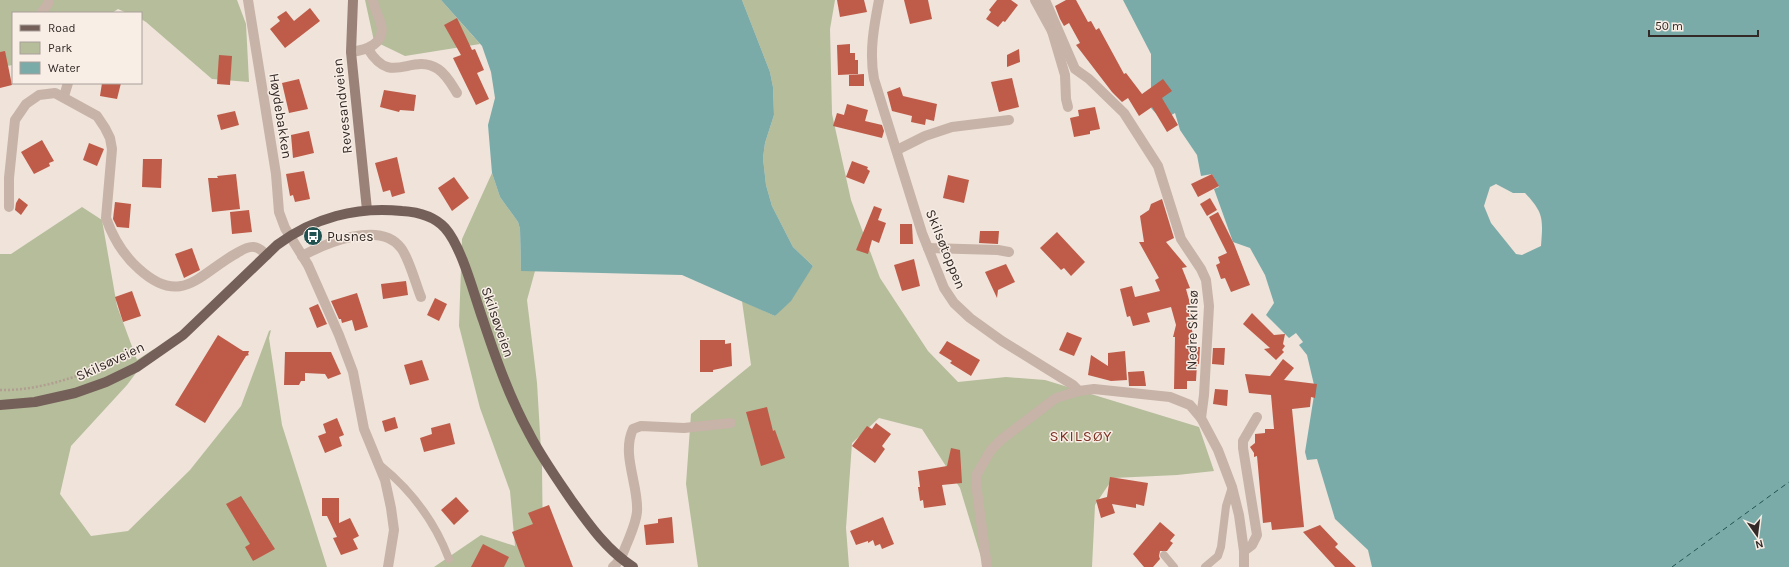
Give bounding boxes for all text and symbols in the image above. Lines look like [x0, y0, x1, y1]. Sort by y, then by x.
legend [12, 12, 142, 84]
scale bar [1649, 12, 1758, 38]
text: 50 m [1655, 19, 1683, 33]
text: Road [48, 21, 76, 35]
text: Park [48, 41, 73, 55]
street label: Revesandveien [329, 57, 356, 154]
text: Water [48, 61, 81, 75]
street label: Høydebakken [265, 72, 296, 160]
street label: Skilsøtoppen [922, 207, 969, 291]
bus stop icon: Pusnes [302, 225, 324, 247]
place label: Pusnes [327, 228, 374, 245]
street label: Skilsøveien [478, 285, 518, 360]
street label: Nedre Skilsø [1183, 289, 1202, 370]
street label: Skilsøveien [73, 338, 147, 385]
district label: SKILSØY [1049, 427, 1113, 445]
north arrow [1737, 515, 1777, 555]
text: N [1754, 537, 1765, 551]

